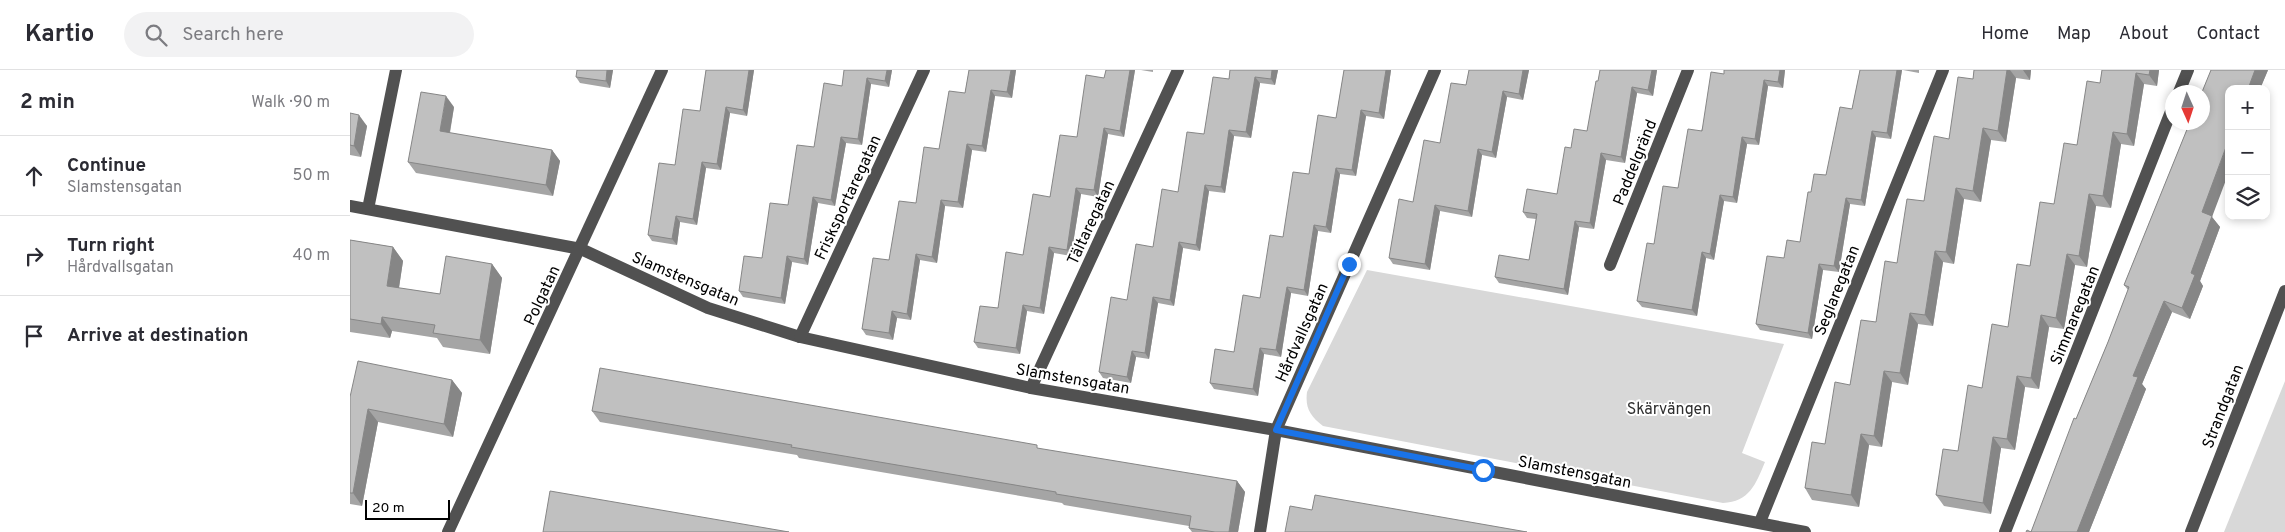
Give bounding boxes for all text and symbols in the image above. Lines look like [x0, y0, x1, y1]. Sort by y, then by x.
search box [124, 12, 474, 57]
text: Kartio [25, 20, 94, 50]
icon: search [142, 21, 170, 49]
text: Search here [182, 23, 284, 47]
text: Home [1981, 23, 2029, 46]
text: Map [2057, 23, 2091, 46]
text: About [2119, 23, 2168, 46]
text: Contact [2196, 23, 2260, 46]
north arrow [2165, 85, 2210, 130]
map controls [2225, 85, 2270, 220]
button: + [2225, 85, 2270, 130]
text: 2 min [20, 89, 75, 116]
text: Walk · 90 m [251, 93, 330, 113]
street label: Paddelgränd [1610, 117, 1662, 209]
button: − [2225, 130, 2270, 175]
street label: Frisksportaregatan [811, 132, 887, 264]
text: Continue [67, 154, 146, 178]
icon: ahead [20, 162, 48, 190]
text: 50 m [293, 166, 330, 186]
button: layers [2225, 175, 2270, 220]
street label: Tältaregatan [1063, 177, 1120, 268]
text: Slamstensgatan [67, 178, 182, 198]
text: Turn right [67, 234, 155, 258]
icon: right [20, 242, 48, 270]
street label: Seglaregatan [1811, 243, 1865, 339]
text: 40 m [292, 246, 330, 266]
street label: Slamstensgatan [628, 248, 742, 312]
route end [1338, 253, 1361, 276]
text: Hårdvallsgatan [67, 258, 174, 278]
street label: Polgatan [520, 263, 565, 329]
street label: Simmaregatan [2047, 263, 2105, 368]
street label: Hårdvallsgatan [1272, 280, 1334, 386]
icon: arrive [20, 322, 48, 350]
text: Arrive at destination [67, 324, 248, 348]
street label: Slamstensgatan [1014, 360, 1131, 400]
street label: Strandgatan [2199, 362, 2249, 452]
park label: Skärvängen [1627, 400, 1711, 420]
street label: Slamstensgatan [1516, 452, 1633, 494]
route start [1472, 459, 1495, 482]
scale bar [365, 497, 450, 520]
text: 20 m [372, 500, 405, 517]

